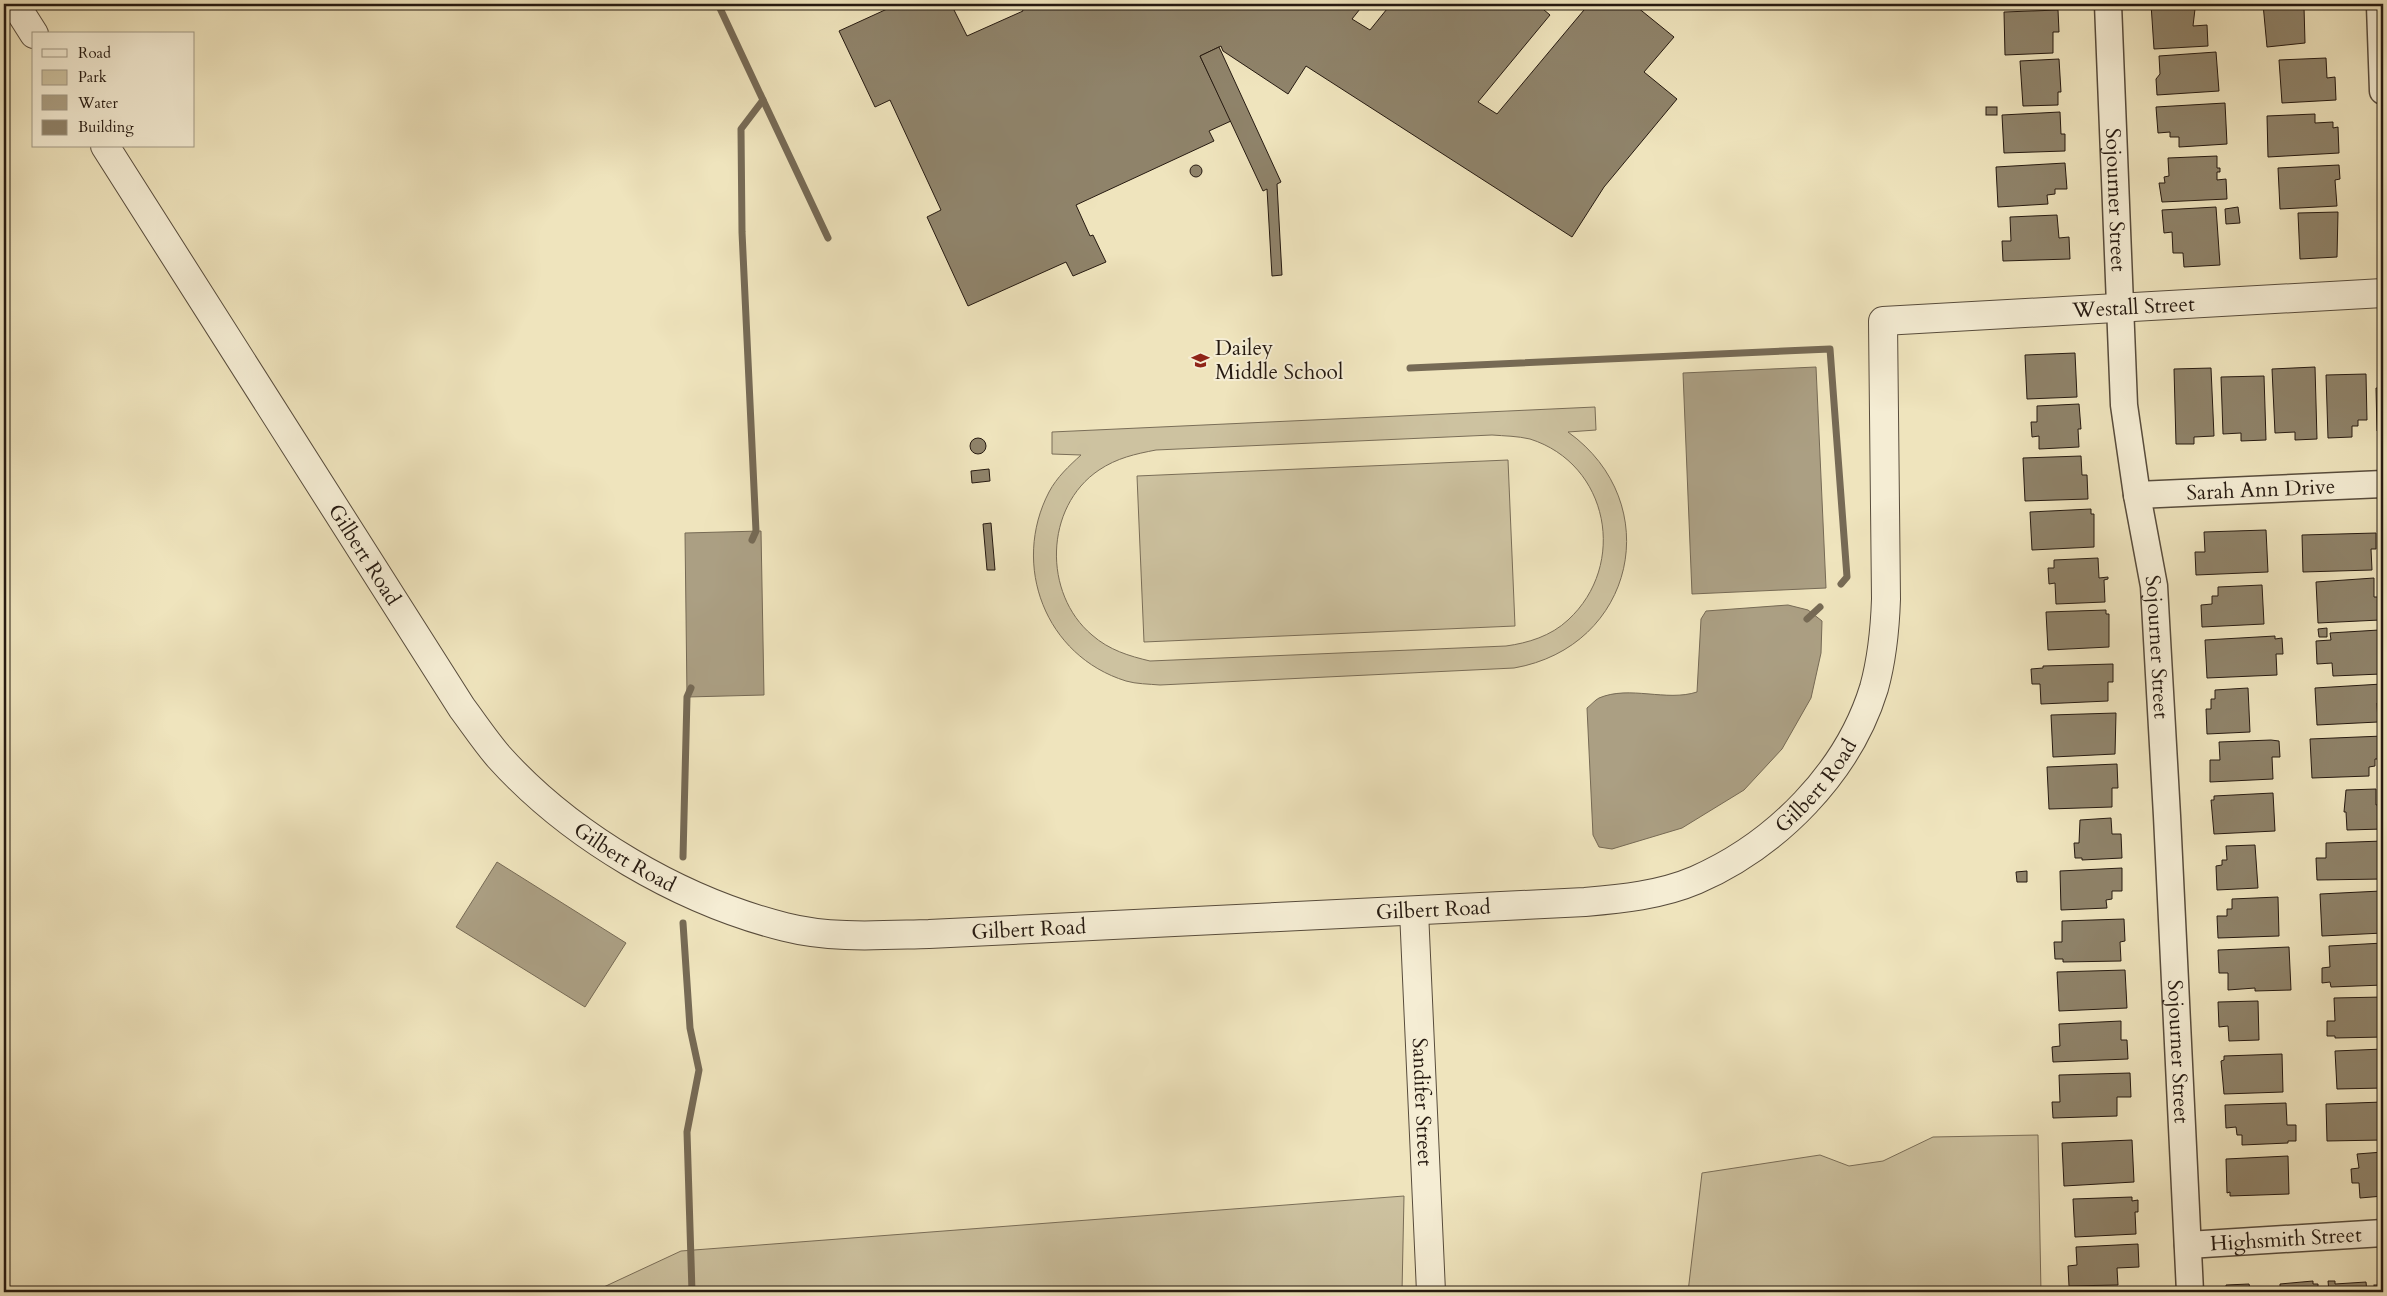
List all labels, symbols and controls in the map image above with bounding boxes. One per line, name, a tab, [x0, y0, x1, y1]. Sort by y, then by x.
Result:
legend	[32, 32, 195, 148]
text: Road	[78, 43, 111, 63]
text: Park	[78, 67, 107, 87]
text: Water	[77, 93, 119, 113]
text: Building	[78, 117, 134, 137]
street label: Sojourner Street	[2098, 127, 2133, 273]
street label: Westall Street	[2071, 290, 2196, 325]
place label: Dailey Middle School	[1215, 334, 1343, 387]
school or university icon: Dailey Middle School	[1191, 350, 1211, 370]
street label: Sarah Ann Drive	[2186, 472, 2336, 508]
street label: Gilbert Road	[321, 499, 407, 611]
street label: Sojourner Street	[2137, 573, 2176, 720]
street label: Gilbert Road	[1769, 734, 1864, 840]
street label: Gilbert Road	[568, 815, 681, 900]
street label: Gilbert Road	[1375, 893, 1491, 927]
street label: Gilbert Road	[971, 912, 1087, 947]
street label: Sojourner Street	[2160, 979, 2196, 1124]
street label: Sandifer Street	[1405, 1037, 1439, 1167]
street label: Highsmith Street	[2209, 1220, 2363, 1259]

